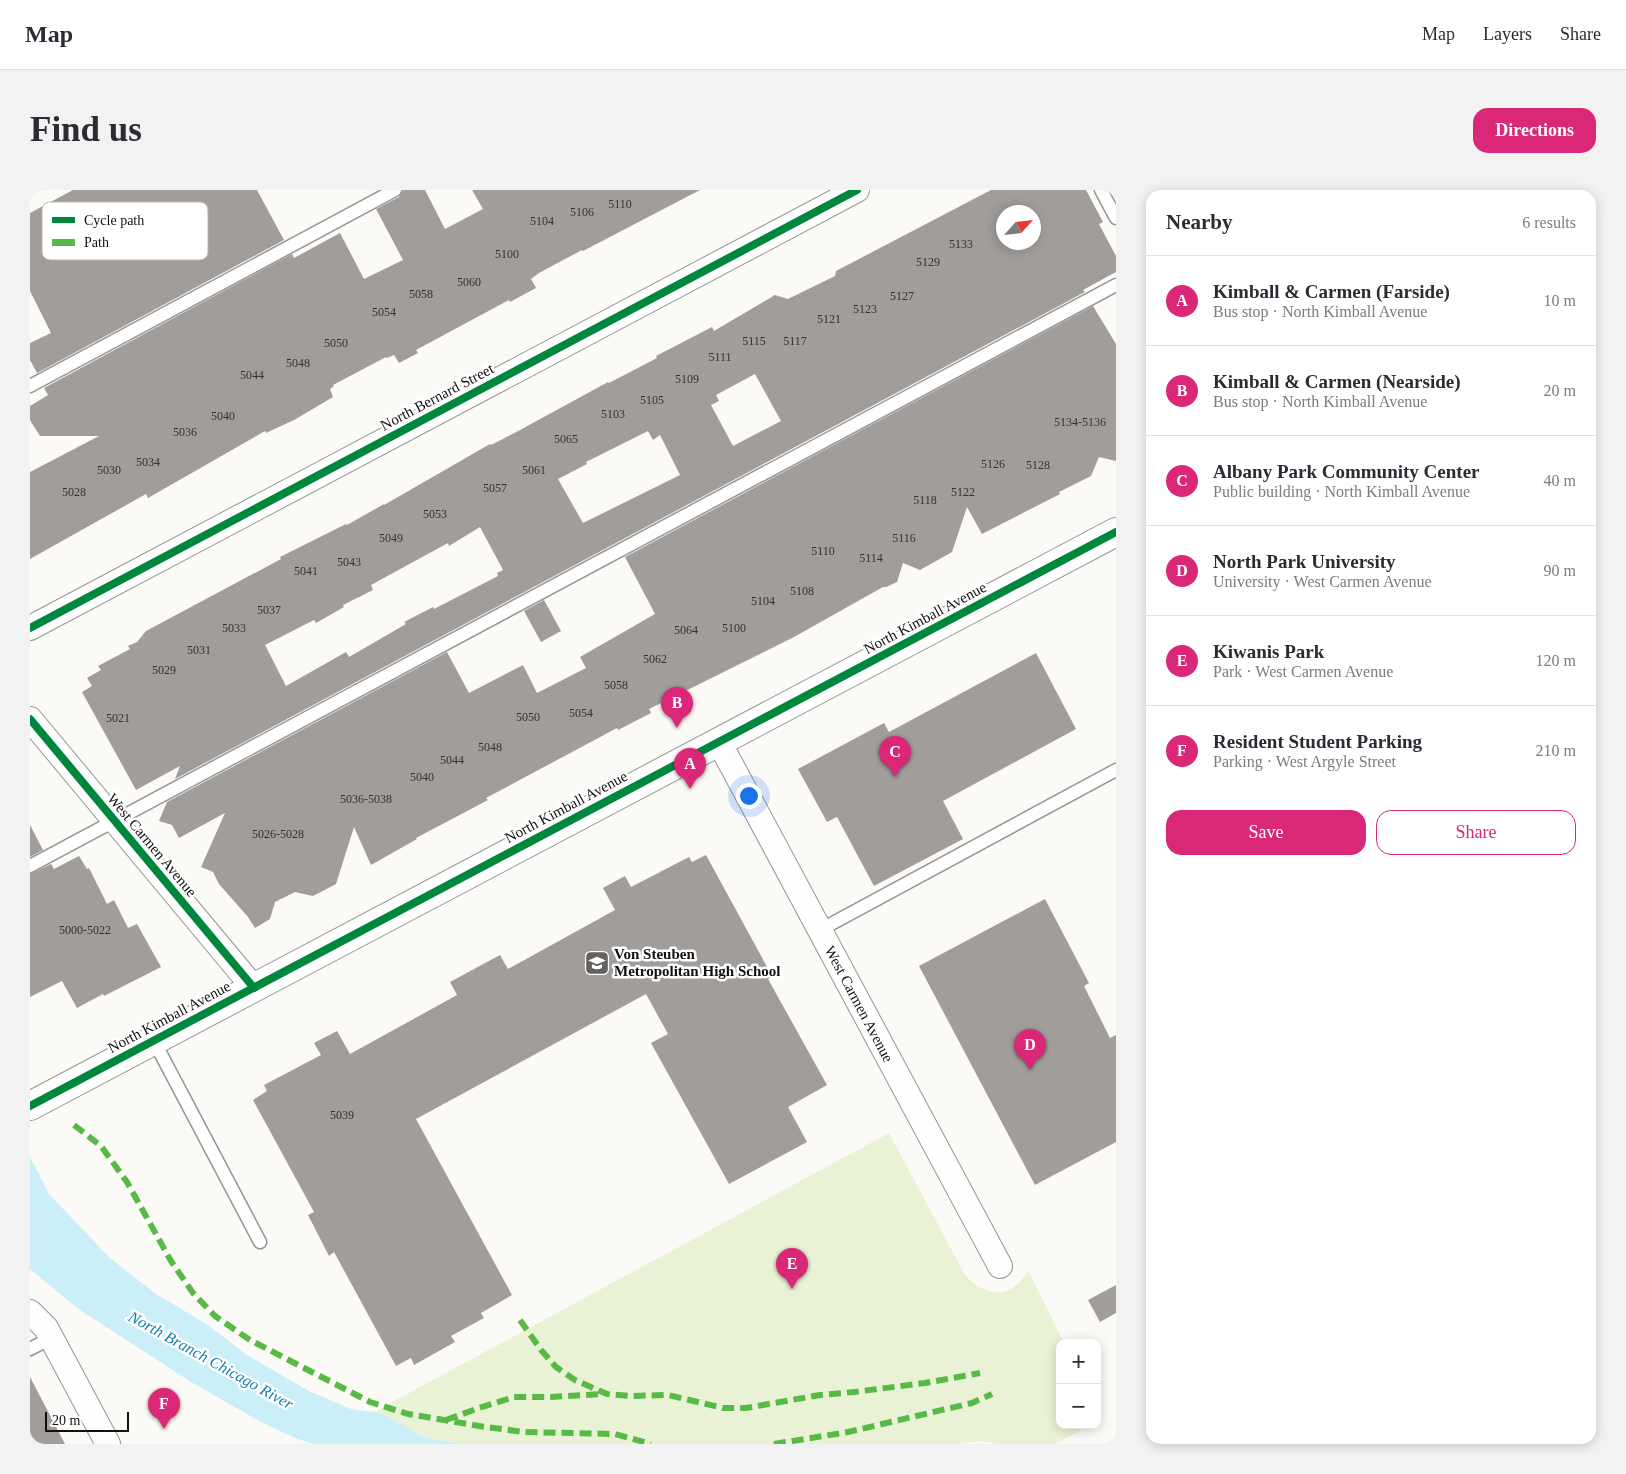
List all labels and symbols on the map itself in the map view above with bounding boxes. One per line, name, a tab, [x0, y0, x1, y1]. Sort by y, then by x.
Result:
house number: 5110	[608, 197, 632, 211]
legend	[42, 202, 208, 260]
house number: 5106	[570, 205, 594, 219]
north arrow	[996, 205, 1041, 250]
text: Cycle path	[84, 213, 144, 228]
house number: 5104	[530, 214, 554, 228]
text: Path	[84, 235, 109, 250]
house number: 5133	[949, 237, 973, 251]
house number: 5100	[495, 247, 519, 261]
house number: 5129	[916, 255, 940, 269]
house number: 5060	[457, 275, 481, 289]
house number: 5058	[409, 287, 433, 301]
house number: 5127	[890, 289, 914, 303]
house number: 5123	[853, 302, 877, 316]
house number: 5054	[372, 305, 396, 319]
house number: 5121	[817, 312, 841, 326]
house number: 5115	[742, 334, 766, 348]
house number: 5117	[783, 334, 807, 348]
house number: 5050	[324, 336, 348, 350]
house number: 5111	[708, 350, 732, 364]
house number: 5048	[286, 356, 310, 370]
street label: North Bernard Street	[378, 360, 497, 434]
house number: 5044	[240, 368, 264, 382]
house number: 5109	[675, 372, 699, 386]
house number: 5105	[640, 393, 664, 407]
house number: 5103	[601, 407, 625, 421]
house number: 5040	[211, 409, 235, 423]
house number: 5134-5136	[1054, 415, 1106, 429]
house number: 5036	[173, 425, 197, 439]
house number: 5065	[554, 432, 578, 446]
house number: 5034	[136, 455, 160, 469]
house number: 5126	[981, 457, 1005, 471]
house number: 5128	[1026, 458, 1050, 472]
house number: 5030	[97, 463, 121, 477]
house number: 5061	[522, 463, 546, 477]
house number: 5057	[483, 481, 507, 495]
house number: 5028	[62, 485, 86, 499]
house number: 5122	[951, 485, 975, 499]
house number: 5118	[913, 493, 937, 507]
house number: 5053	[423, 507, 447, 521]
house number: 5049	[379, 531, 403, 545]
house number: 5116	[892, 531, 916, 545]
house number: 5110	[811, 544, 835, 558]
house number: 5114	[859, 551, 883, 565]
house number: 5043	[337, 555, 361, 569]
house number: 5041	[294, 564, 318, 578]
street label: North Kimball Avenue	[861, 579, 989, 657]
house number: 5108	[790, 584, 814, 598]
house number: 5104	[751, 594, 775, 608]
house number: 5037	[257, 603, 281, 617]
house number: 5033	[222, 621, 246, 635]
house number: 5100	[722, 621, 746, 635]
house number: 5064	[674, 623, 698, 637]
house number: 5031	[187, 643, 211, 657]
house number: 5062	[643, 652, 667, 666]
house number: 5029	[152, 663, 176, 677]
house number: 5058	[604, 678, 628, 692]
pin: B	[661, 687, 693, 728]
house number: 5054	[569, 706, 593, 720]
house number: 5050	[516, 710, 540, 724]
house number: 5021	[106, 711, 130, 725]
pin: C	[879, 736, 911, 777]
house number: 5048	[478, 740, 502, 754]
pin: A	[674, 748, 706, 789]
house number: 5044	[440, 753, 464, 767]
street label: North Kimball Avenue	[502, 768, 630, 846]
house number: 5040	[410, 770, 434, 784]
your location	[736, 783, 762, 809]
street label: West Carmen Avenue	[104, 790, 200, 900]
house number: 5036-5038	[340, 792, 392, 806]
house number: 5026-5028	[252, 827, 304, 841]
house number: 5000-5022	[59, 923, 111, 937]
street label: West Carmen Avenue	[822, 943, 897, 1065]
place label: Von Steuben Metropolitan High School	[614, 946, 780, 979]
school or university icon: Von Steuben Metropolitan High School	[584, 950, 610, 976]
street label: North Kimball Avenue	[105, 978, 233, 1056]
pin: D	[1014, 1029, 1046, 1070]
house number: 5039	[330, 1108, 354, 1122]
pin: E	[776, 1248, 808, 1289]
water label: North Branch Chicago River	[124, 1307, 297, 1414]
pin: F	[148, 1388, 180, 1429]
scale bar	[45, 1409, 129, 1432]

